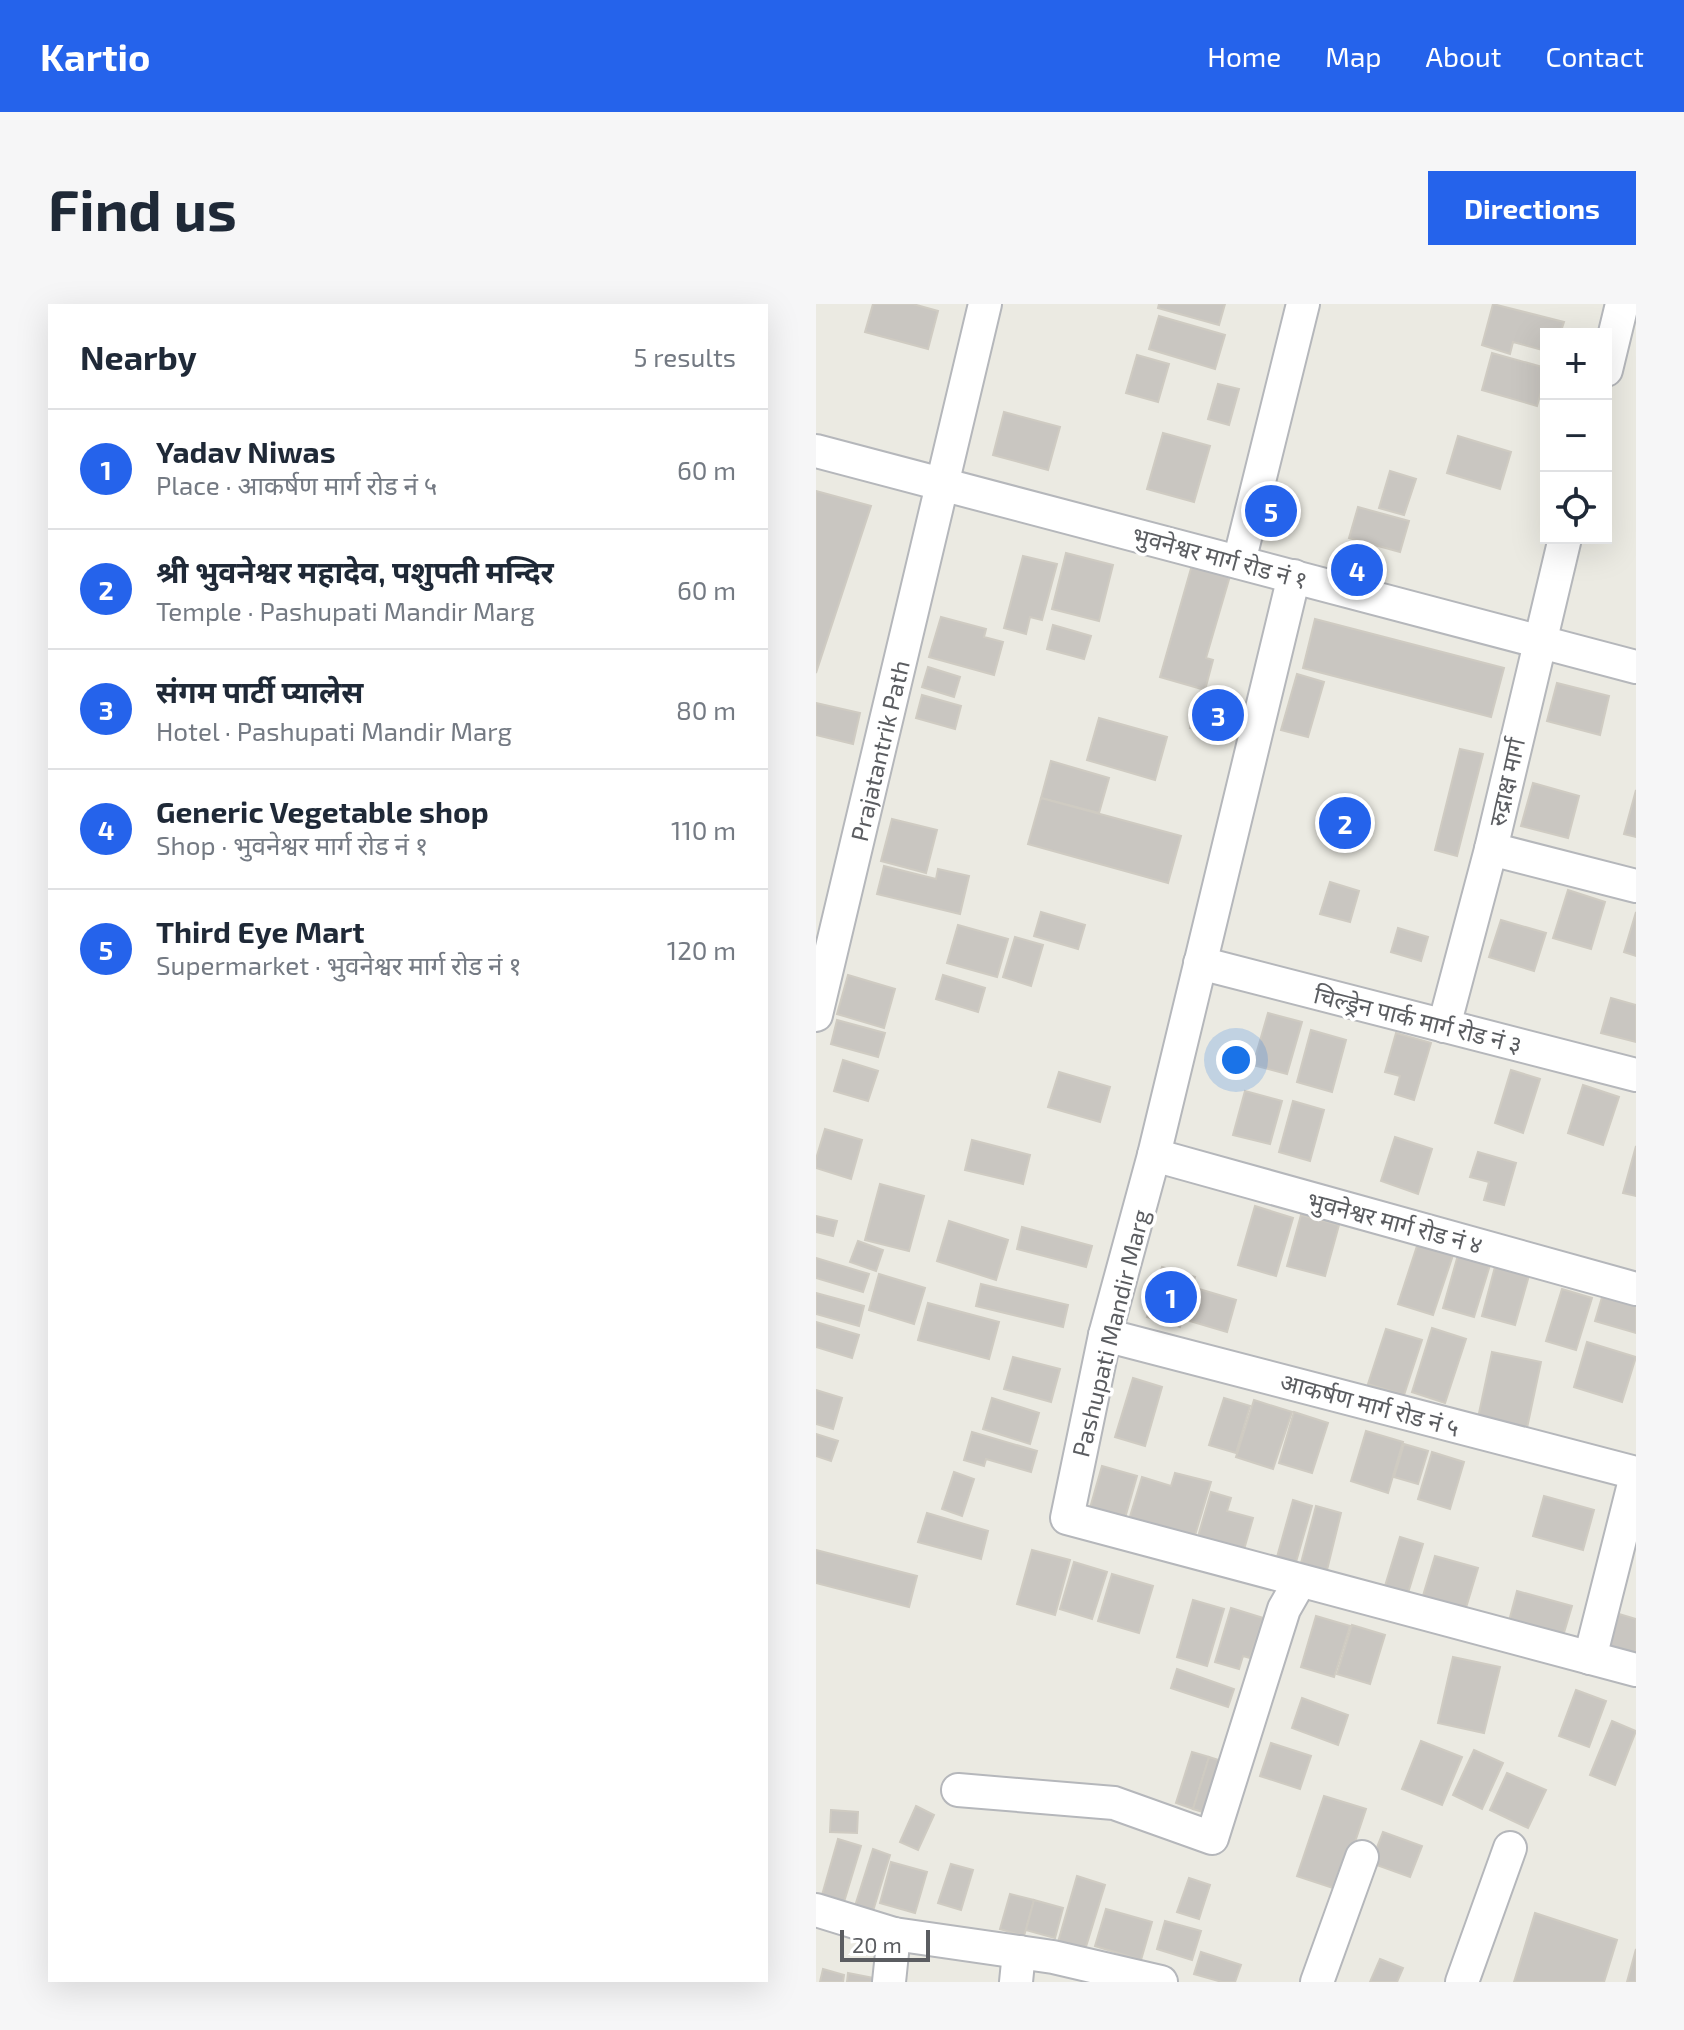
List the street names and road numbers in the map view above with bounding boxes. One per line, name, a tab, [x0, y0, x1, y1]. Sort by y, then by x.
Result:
street label: भुवनेश्वर मार्ग रोड नं १	[1129, 520, 1311, 596]
street label: Prajatantrik Path	[843, 657, 914, 844]
street label: रुद्राक्ष मार्ग	[1482, 734, 1530, 829]
street label: चिल्ड्रेन पार्क मार्ग रोड नं ३	[1311, 979, 1525, 1060]
street label: भुवनेश्वर मार्ग रोड नं ४	[1304, 1185, 1486, 1261]
street label: Pashupati Mandir Marg	[1065, 1206, 1155, 1460]
street label: आकर्षण मार्ग रोड नं ५	[1277, 1366, 1463, 1442]

